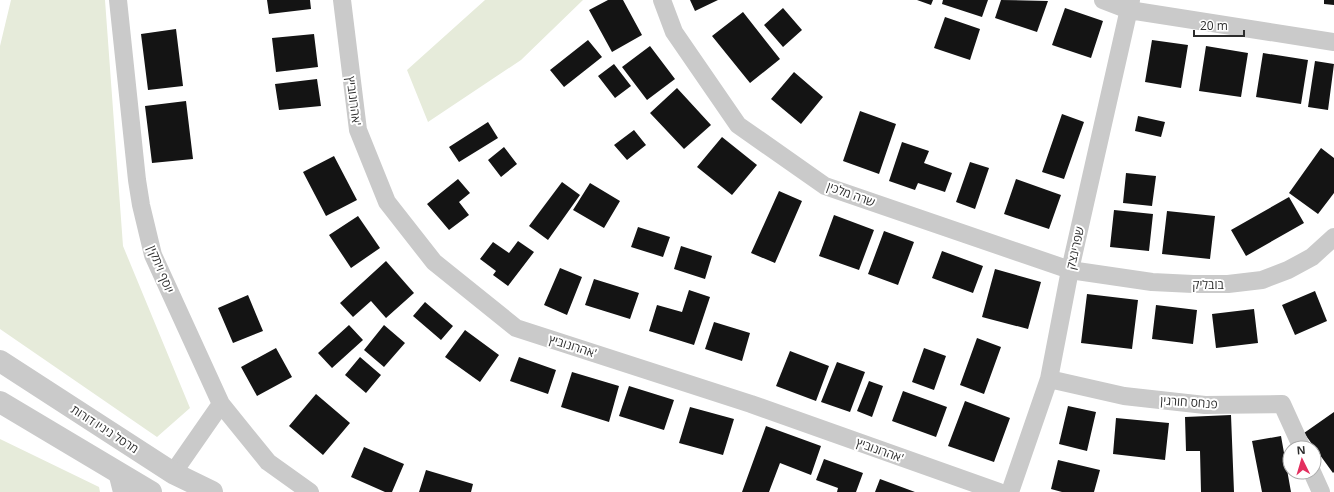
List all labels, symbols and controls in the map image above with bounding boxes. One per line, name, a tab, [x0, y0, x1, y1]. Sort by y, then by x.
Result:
scale bar	[1194, 12, 1244, 38]
text: 20 m	[1200, 17, 1228, 34]
street label: אהרונוביץ'	[343, 75, 365, 127]
street label: שרה מלכין	[825, 177, 878, 211]
street label: שפרינצק	[1062, 224, 1088, 271]
street label: יוסף ויתקין	[144, 243, 178, 295]
street label: בובליק	[1192, 276, 1224, 293]
street label: אהרונוביץ'	[547, 330, 599, 362]
street label: פנחס חורגין	[1160, 392, 1218, 412]
street label: מרסל ניניו דורות	[68, 401, 142, 457]
street label: אהרונוביץ'	[854, 434, 906, 466]
north arrow	[1282, 440, 1322, 480]
text: N	[1296, 442, 1306, 457]

